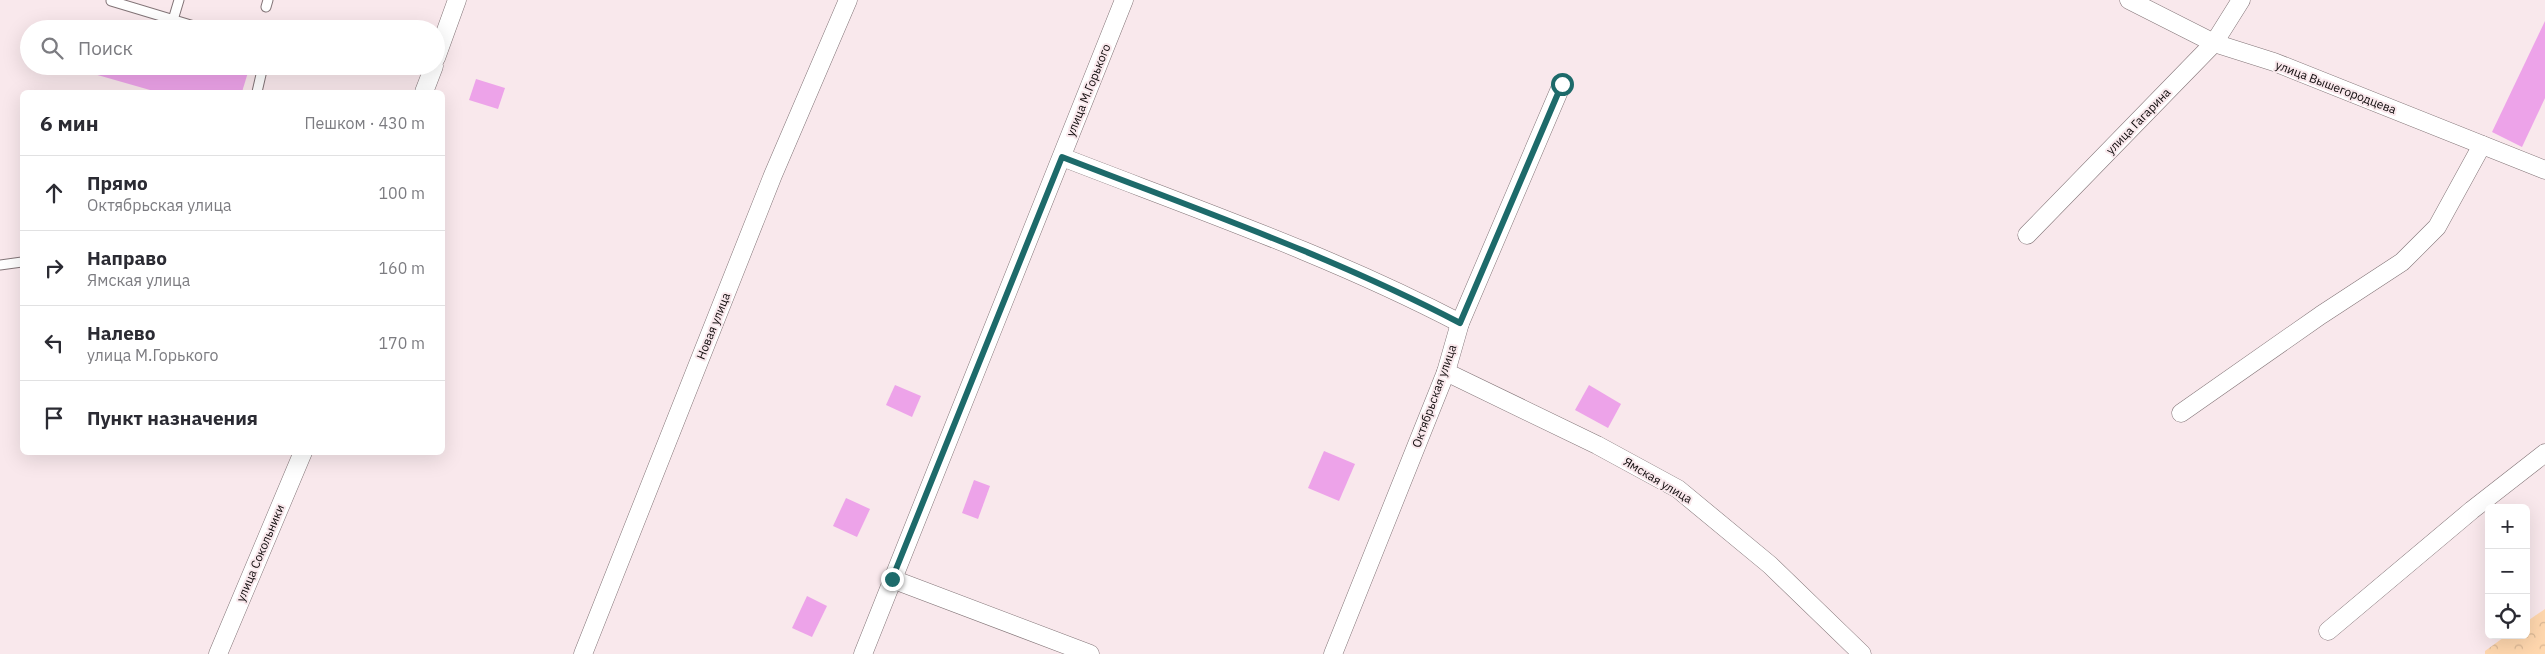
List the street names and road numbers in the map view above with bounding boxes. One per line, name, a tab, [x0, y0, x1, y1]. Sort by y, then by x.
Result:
street label: улица М.Горького	[1063, 41, 1114, 139]
street label: улица Вышегородцева	[2274, 57, 2399, 117]
street label: улица Гагарина	[2103, 84, 2174, 157]
street label: Новая улица	[693, 290, 733, 362]
street label: Октябрьская улица	[1408, 342, 1460, 450]
street label: Ямская улица	[1621, 454, 1696, 507]
street label: улица Сокольники	[233, 502, 287, 604]

